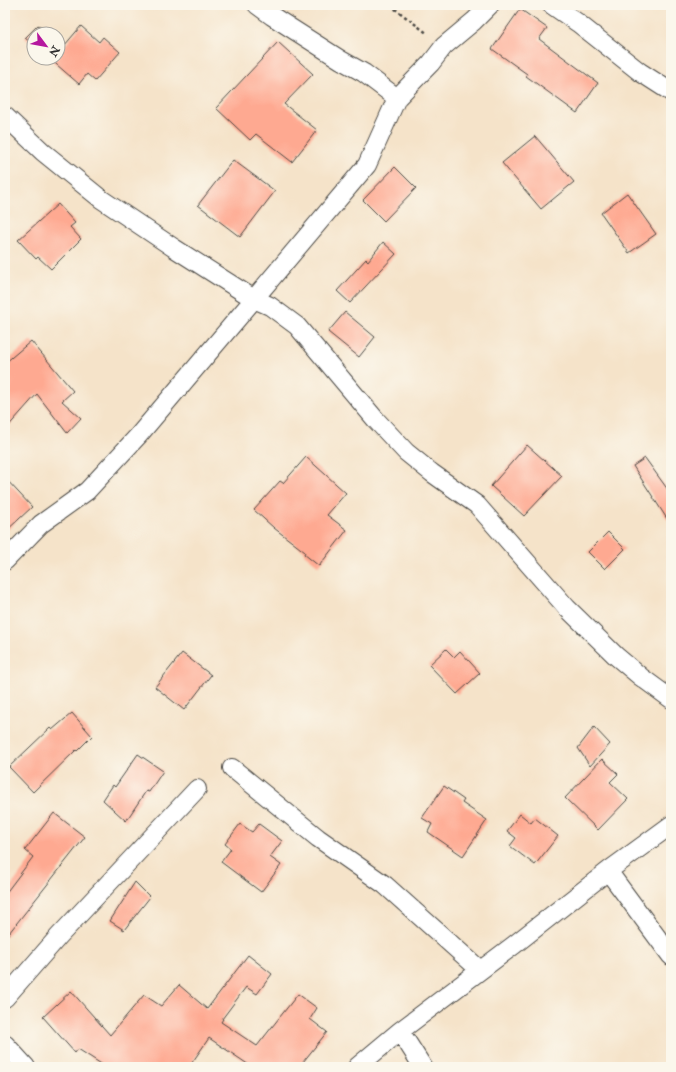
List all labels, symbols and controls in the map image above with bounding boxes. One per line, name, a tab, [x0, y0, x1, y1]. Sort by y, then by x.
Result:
north arrow	[26, 26, 66, 66]
text: N	[45, 43, 63, 60]

